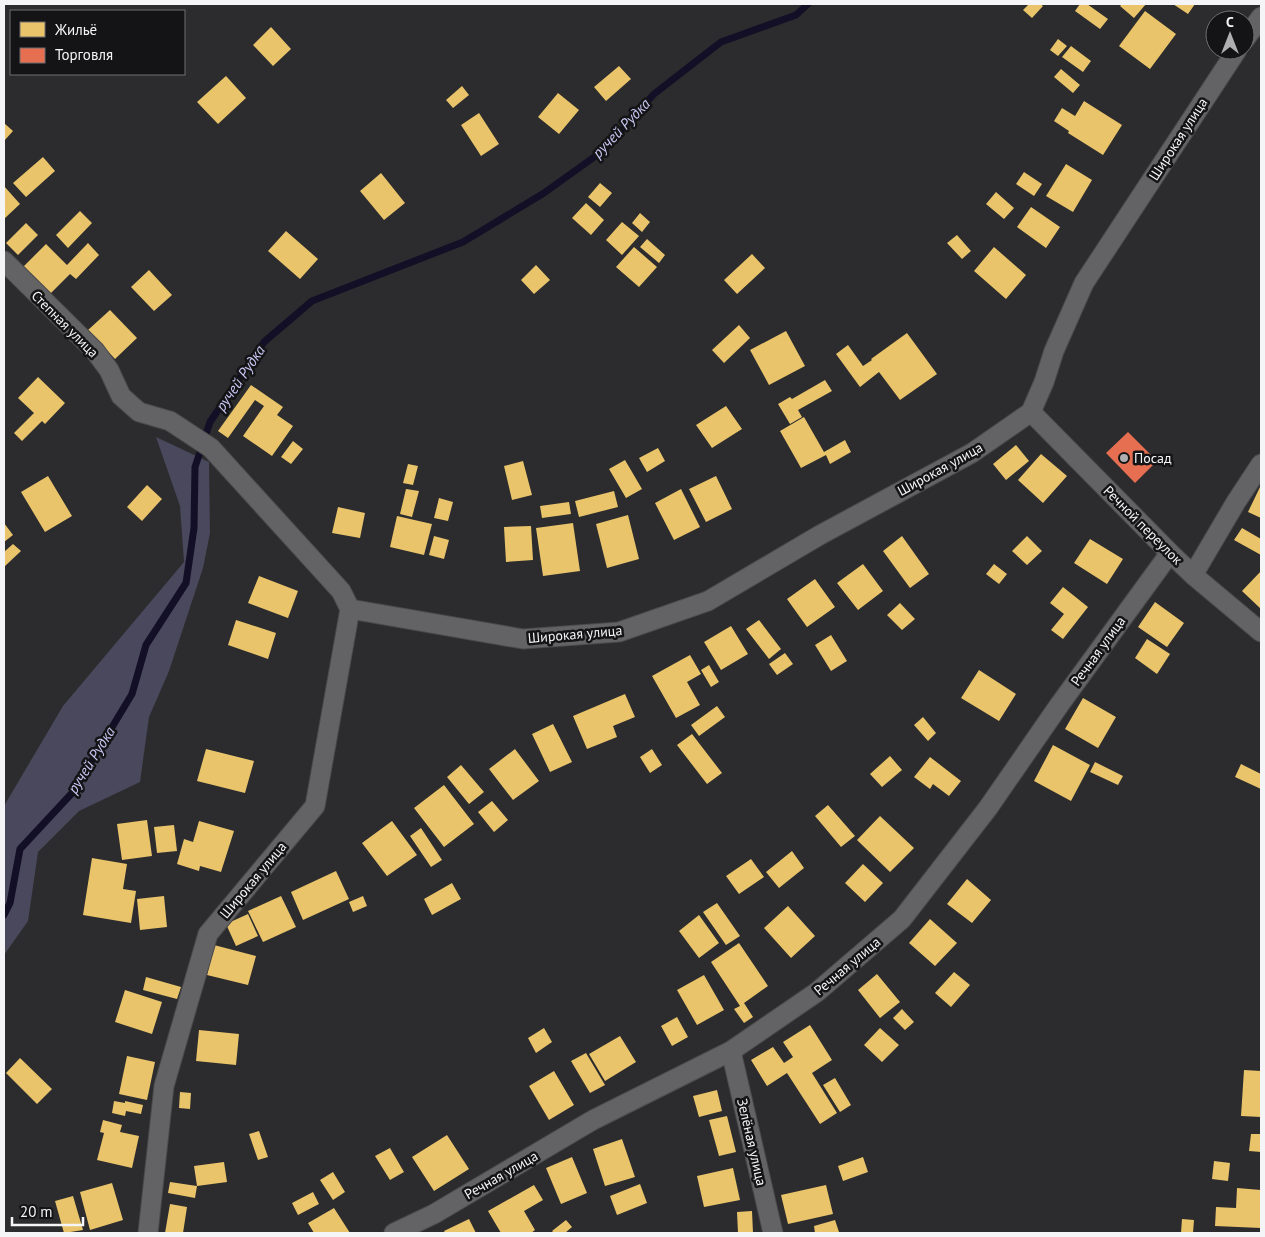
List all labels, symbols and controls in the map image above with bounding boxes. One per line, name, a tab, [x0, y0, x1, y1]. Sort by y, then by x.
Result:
legend	[10, 10, 185, 75]
north arrow	[1205, 10, 1255, 60]
text: С	[1226, 13, 1234, 31]
text: Жильё	[54, 20, 97, 39]
text: Торговля	[55, 45, 113, 64]
water label: ручей Рудка	[587, 94, 654, 162]
street label: Широкая улица	[1145, 94, 1211, 184]
street label: Степная улица	[28, 287, 102, 361]
water label: ручей Рудка	[211, 341, 269, 415]
street label: Широкая улица	[894, 438, 986, 500]
place label: Посад	[1134, 449, 1172, 467]
marker: Посад	[1118, 452, 1130, 464]
street label: Речной переулок	[1100, 482, 1186, 568]
street label: Речная улица	[1067, 613, 1129, 689]
street label: Широкая улица	[527, 621, 623, 647]
water label: ручей Рудка	[62, 722, 119, 798]
street label: Широкая улица	[216, 838, 290, 922]
street label: Речная улица	[810, 933, 884, 999]
street label: Зелёная улица	[733, 1097, 771, 1187]
street label: Речная улица	[461, 1147, 541, 1203]
scale bar	[12, 1194, 84, 1226]
text: 20 m	[20, 1202, 53, 1221]

